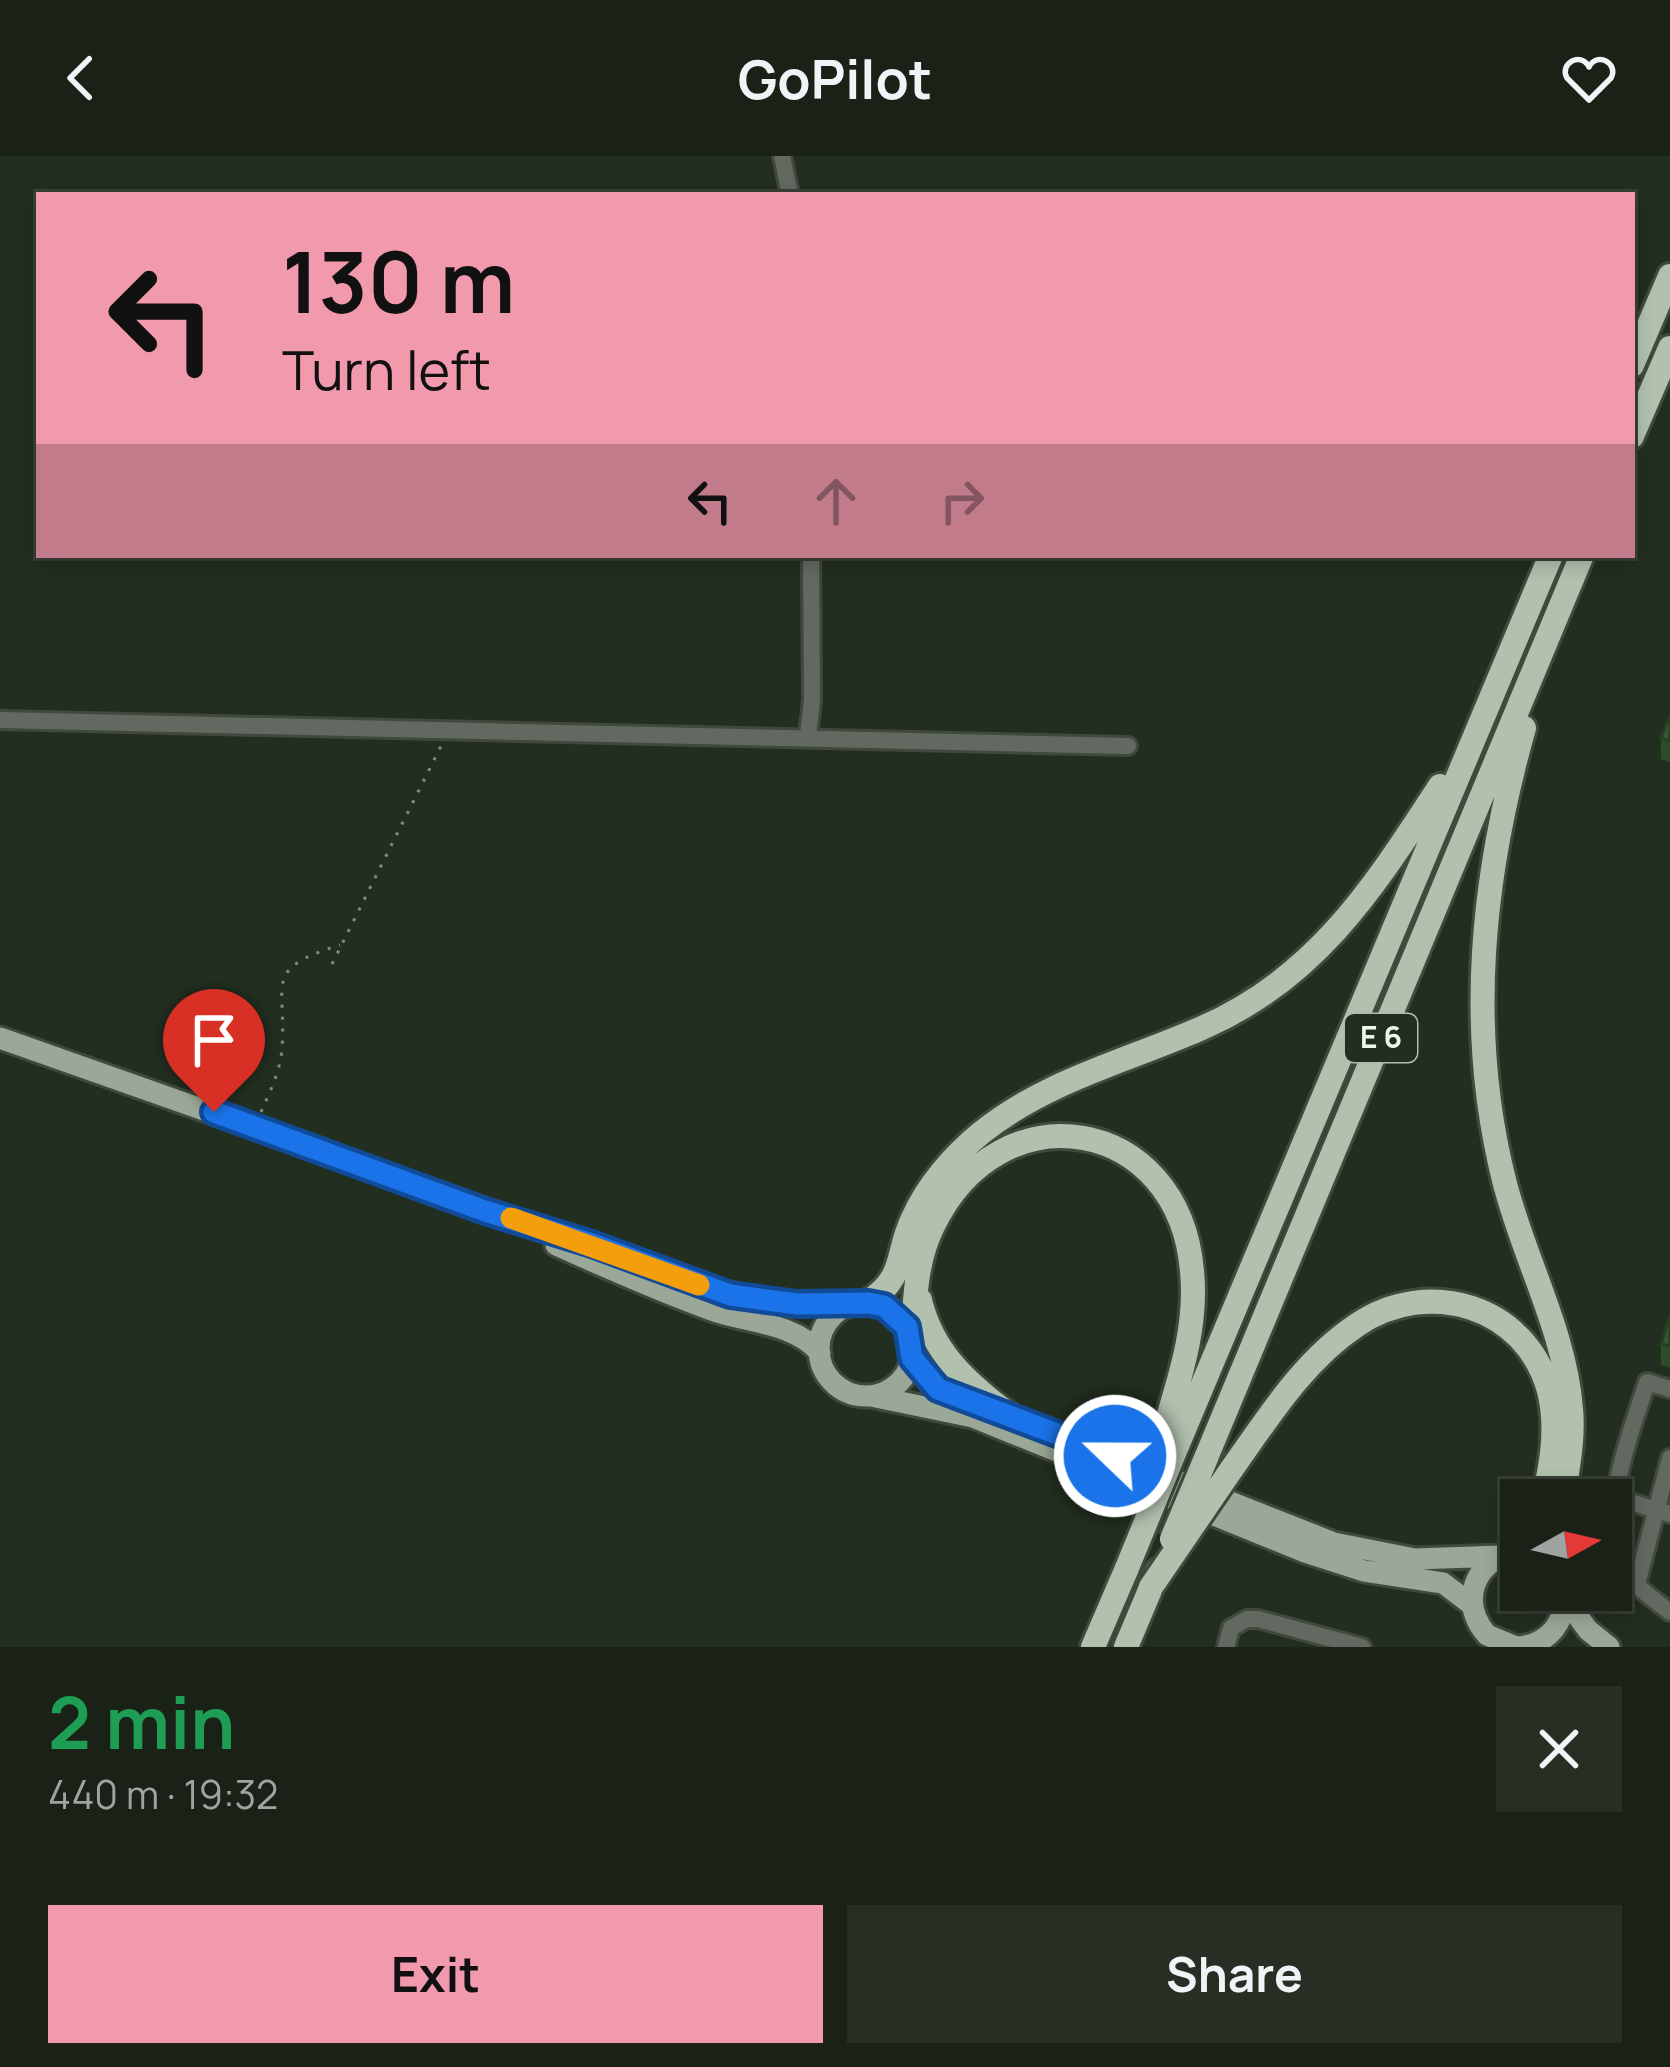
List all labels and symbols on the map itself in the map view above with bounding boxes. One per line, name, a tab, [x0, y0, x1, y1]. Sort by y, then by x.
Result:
pin	[163, 989, 265, 1112]
road number: E 6	[1345, 1014, 1417, 1062]
position arrow	[1052, 1393, 1178, 1519]
north arrow	[1500, 1479, 1632, 1611]

